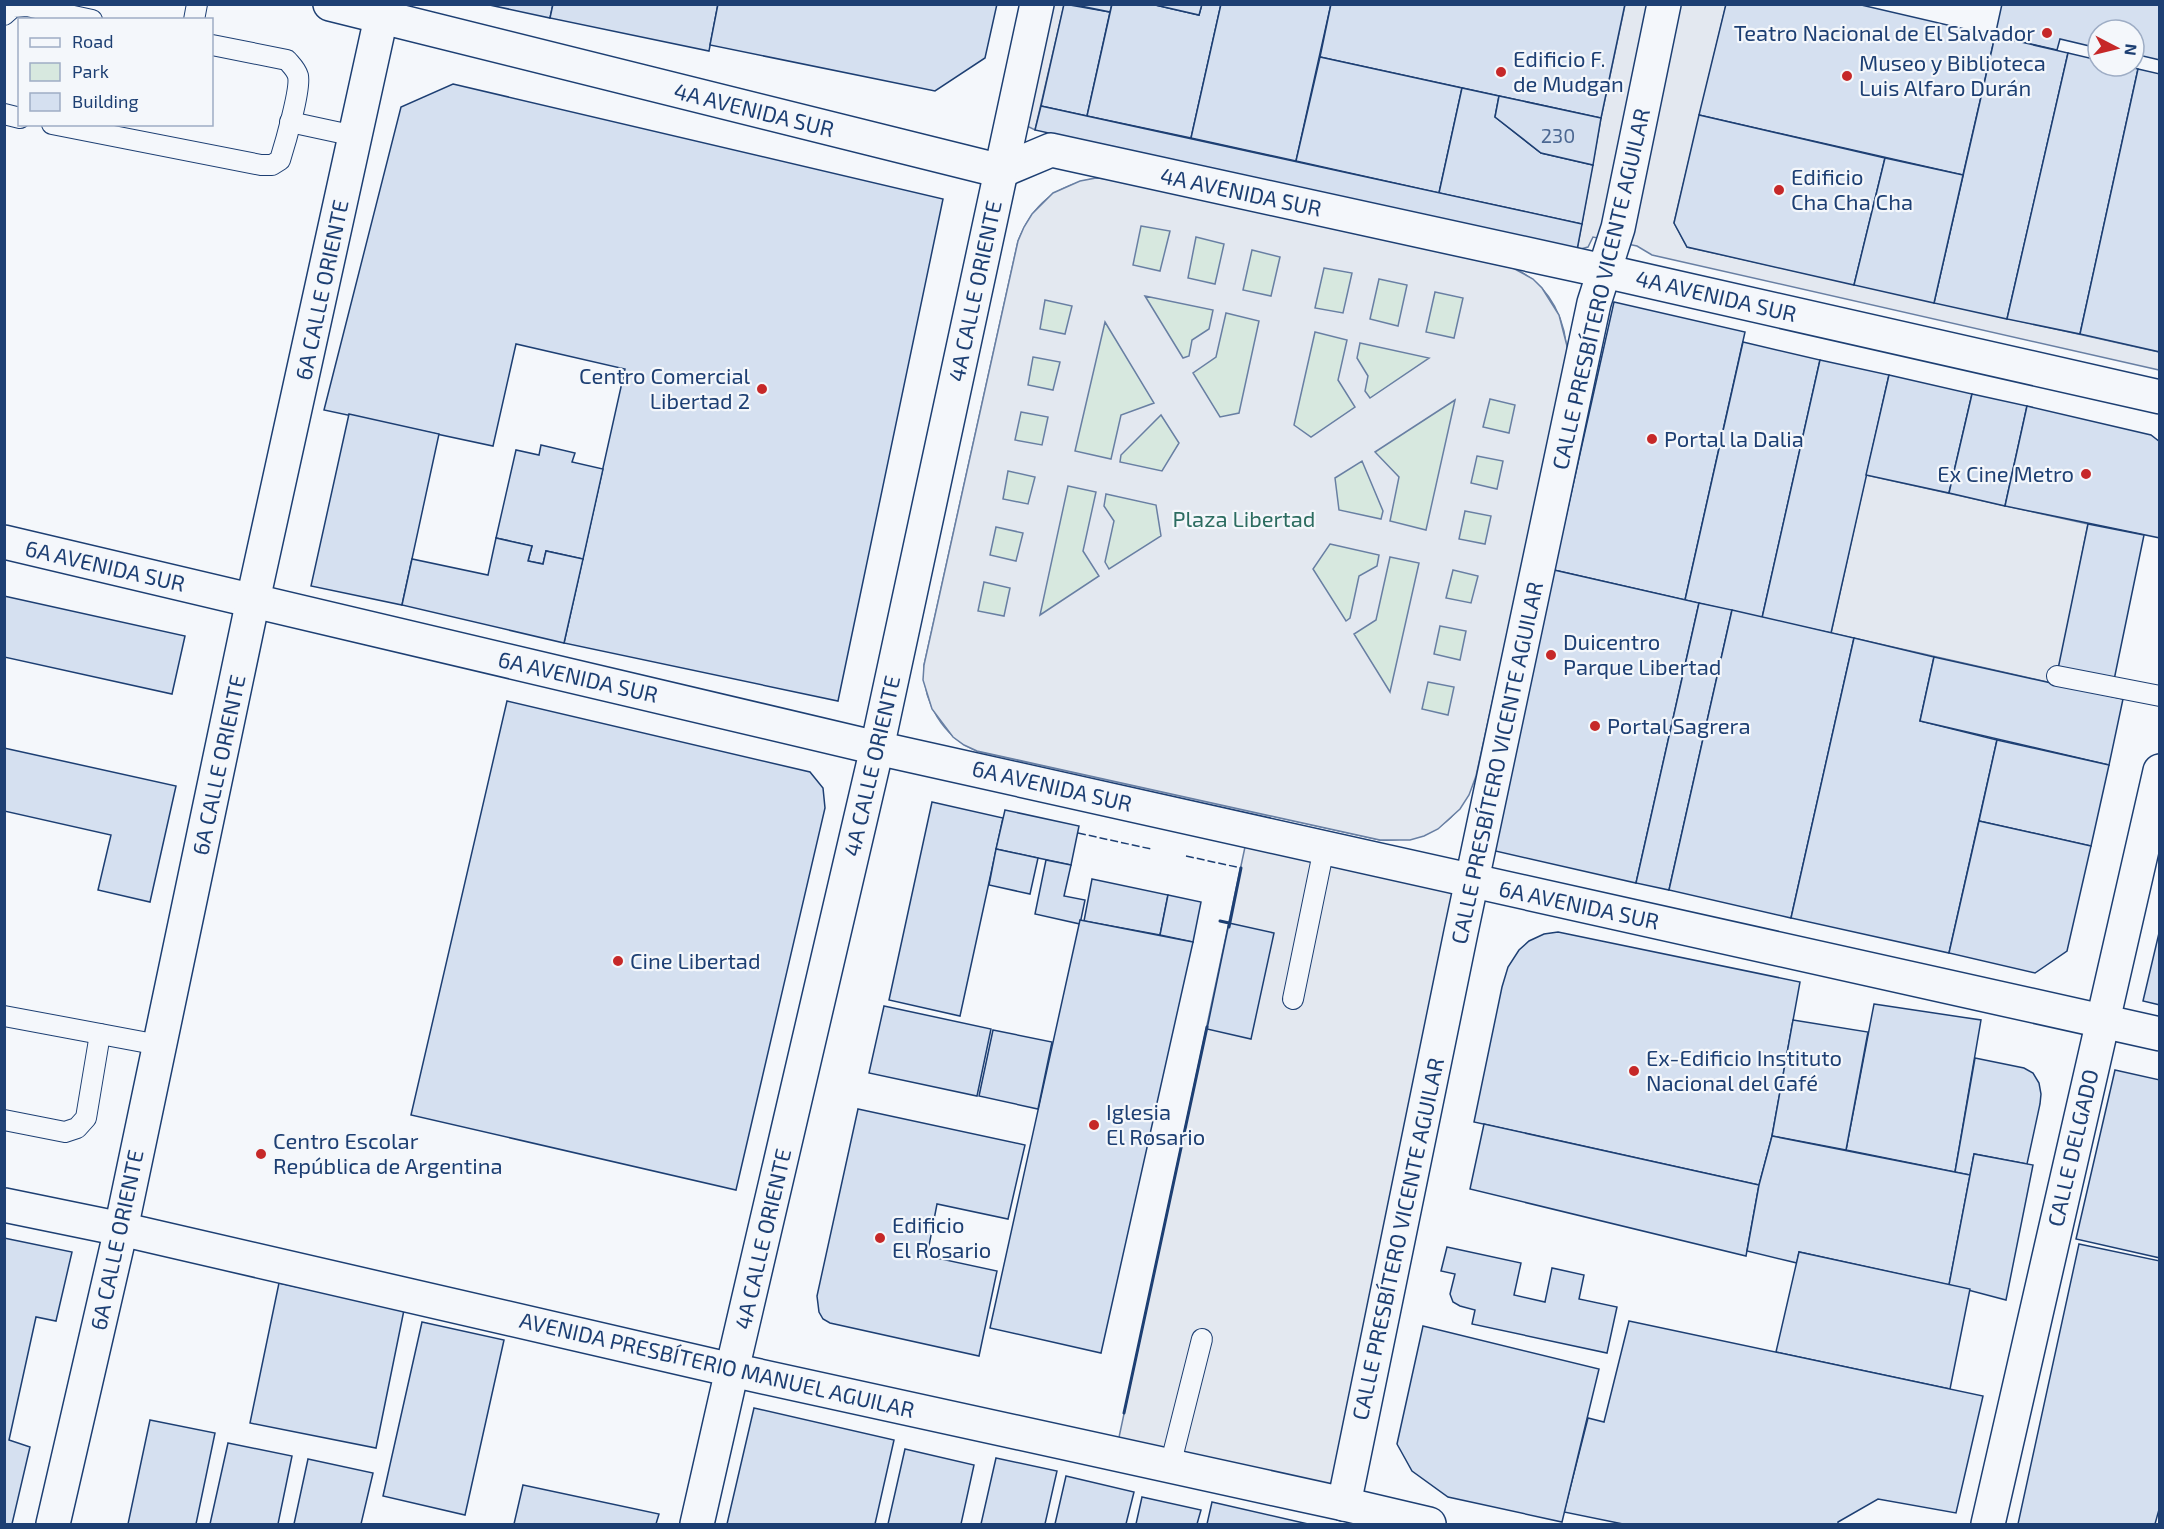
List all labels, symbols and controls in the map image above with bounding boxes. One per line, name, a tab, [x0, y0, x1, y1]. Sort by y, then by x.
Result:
legend	[18, 18, 213, 126]
north arrow	[2086, 18, 2146, 78]
place label: Teatro Nacional de El Salvador	[1734, 19, 2035, 45]
marker: Teatro Nacional de El Salvador	[2040, 26, 2054, 40]
text: Road	[72, 30, 113, 52]
text: N	[2121, 43, 2142, 57]
place label: Edificio F. de Mudgan	[1513, 45, 1624, 96]
place label: Museo y Biblioteca Luis Alfaro Durán	[1859, 49, 2046, 100]
text: Park	[72, 60, 109, 82]
marker: Edificio F. de Mudgan	[1494, 65, 1508, 79]
marker: Museo y Biblioteca Luis Alfaro Durán	[1840, 69, 1854, 83]
street label: 4A AVENIDA SUR	[671, 77, 837, 142]
text: Building	[72, 90, 139, 112]
street label: CALLE PRESBÍTERO VICENTE AGUILAR	[1546, 106, 1654, 472]
house number: 230	[1541, 123, 1575, 147]
street label: 4A AVENIDA SUR	[1158, 161, 1324, 221]
place label: Edificio Cha Cha Cha	[1791, 163, 1913, 214]
marker: Edificio Cha Cha Cha	[1772, 183, 1786, 197]
street label: 6A CALLE ORIENTE	[289, 197, 353, 382]
street label: 4A CALLE ORIENTE	[942, 198, 1006, 384]
street label: 4A AVENIDA SUR	[1633, 264, 1799, 326]
place label: Centro Comercial Libertad 2	[579, 362, 750, 413]
marker: Centro Comercial Libertad 2	[755, 382, 769, 396]
place label: Portal la Dalia	[1664, 425, 1804, 451]
marker: Portal la Dalia	[1645, 432, 1659, 446]
place label: Ex Cine Metro	[1937, 460, 2074, 486]
marker: Ex Cine Metro	[2079, 467, 2093, 481]
park label: Plaza Libertad	[1173, 505, 1315, 531]
street label: 6A AVENIDA SUR	[23, 534, 188, 596]
street label: CALLE PRESBÍTERO VICENTE AGUILAR	[1445, 579, 1547, 946]
place label: Duicentro Parque Libertad	[1563, 628, 1721, 679]
street label: 6A AVENIDA SUR	[496, 645, 661, 707]
marker: Duicentro Parque Libertad	[1544, 648, 1558, 662]
street label: 6A CALLE ORIENTE	[186, 672, 250, 857]
street label: 4A CALLE ORIENTE	[838, 673, 904, 859]
place label: Portal Sagrera	[1607, 712, 1750, 738]
marker: Portal Sagrera	[1588, 719, 1602, 733]
street label: 6A AVENIDA SUR	[970, 754, 1135, 816]
street label: 6A AVENIDA SUR	[1497, 874, 1662, 934]
place label: Cine Libertad	[630, 947, 761, 973]
marker: Cine Libertad	[611, 954, 625, 968]
place label: Ex-Edificio Instituto Nacional del Café	[1646, 1044, 1842, 1095]
street label: CALLE PRESBÍTERO VICENTE AGUILAR	[1346, 1055, 1448, 1422]
marker: Ex-Edificio Instituto Nacional del Café	[1627, 1064, 1641, 1078]
street label: CALLE DELGADO	[2041, 1067, 2103, 1229]
place label: Iglesia El Rosario	[1106, 1098, 1205, 1149]
marker: Iglesia El Rosario	[1087, 1118, 1101, 1132]
place label: Centro Escolar República de Argentina	[273, 1127, 503, 1178]
street label: 4A CALLE ORIENTE	[729, 1146, 795, 1332]
street label: 6A CALLE ORIENTE	[84, 1147, 148, 1332]
marker: Centro Escolar República de Argentina	[254, 1147, 268, 1161]
place label: Edificio El Rosario	[892, 1211, 991, 1262]
marker: Edificio El Rosario	[873, 1231, 887, 1245]
street label: AVENIDA PRESBÍTERIO MANUEL AGUILAR	[517, 1306, 917, 1422]

